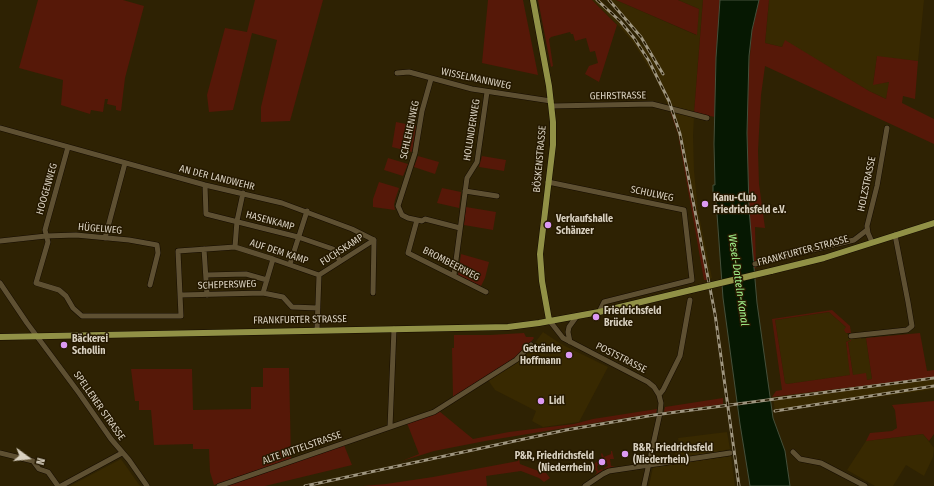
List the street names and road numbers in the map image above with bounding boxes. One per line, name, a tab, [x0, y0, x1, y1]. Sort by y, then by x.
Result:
street label: WISSELMANNWEG	[440, 66, 512, 92]
street label: GEHRSTRASSE	[590, 90, 646, 102]
street label: HOLUNDERWEG	[461, 98, 483, 162]
street label: SCHLEHENWEG	[398, 99, 422, 161]
street label: BÖSKENSTRASSE	[531, 125, 549, 193]
street label: HOLZSTRASSE	[855, 155, 879, 213]
street label: HOOGENWEG	[34, 162, 60, 216]
street label: AN DER LANDWEHR	[178, 163, 256, 193]
street label: SCHULWEG	[629, 184, 675, 204]
street label: HASENKAMP	[244, 209, 296, 233]
street label: HÜGELWEG	[77, 221, 123, 237]
street label: FUCHSKAMP	[318, 232, 366, 268]
street label: FRANKFURTER STRASSE	[756, 233, 850, 269]
street label: AUF DEM KAMP	[248, 237, 310, 267]
street label: BROMBEERWEG	[421, 245, 481, 283]
street label: SCHEPERSWEG	[197, 278, 257, 292]
street label: FRANKFURTER STRASSE	[253, 313, 347, 327]
street label: POSTSTRASSE	[594, 340, 648, 376]
street label: SPELLENER STRASSE	[71, 369, 127, 443]
street label: ALTE MITTELSTRASSE	[261, 429, 343, 467]

